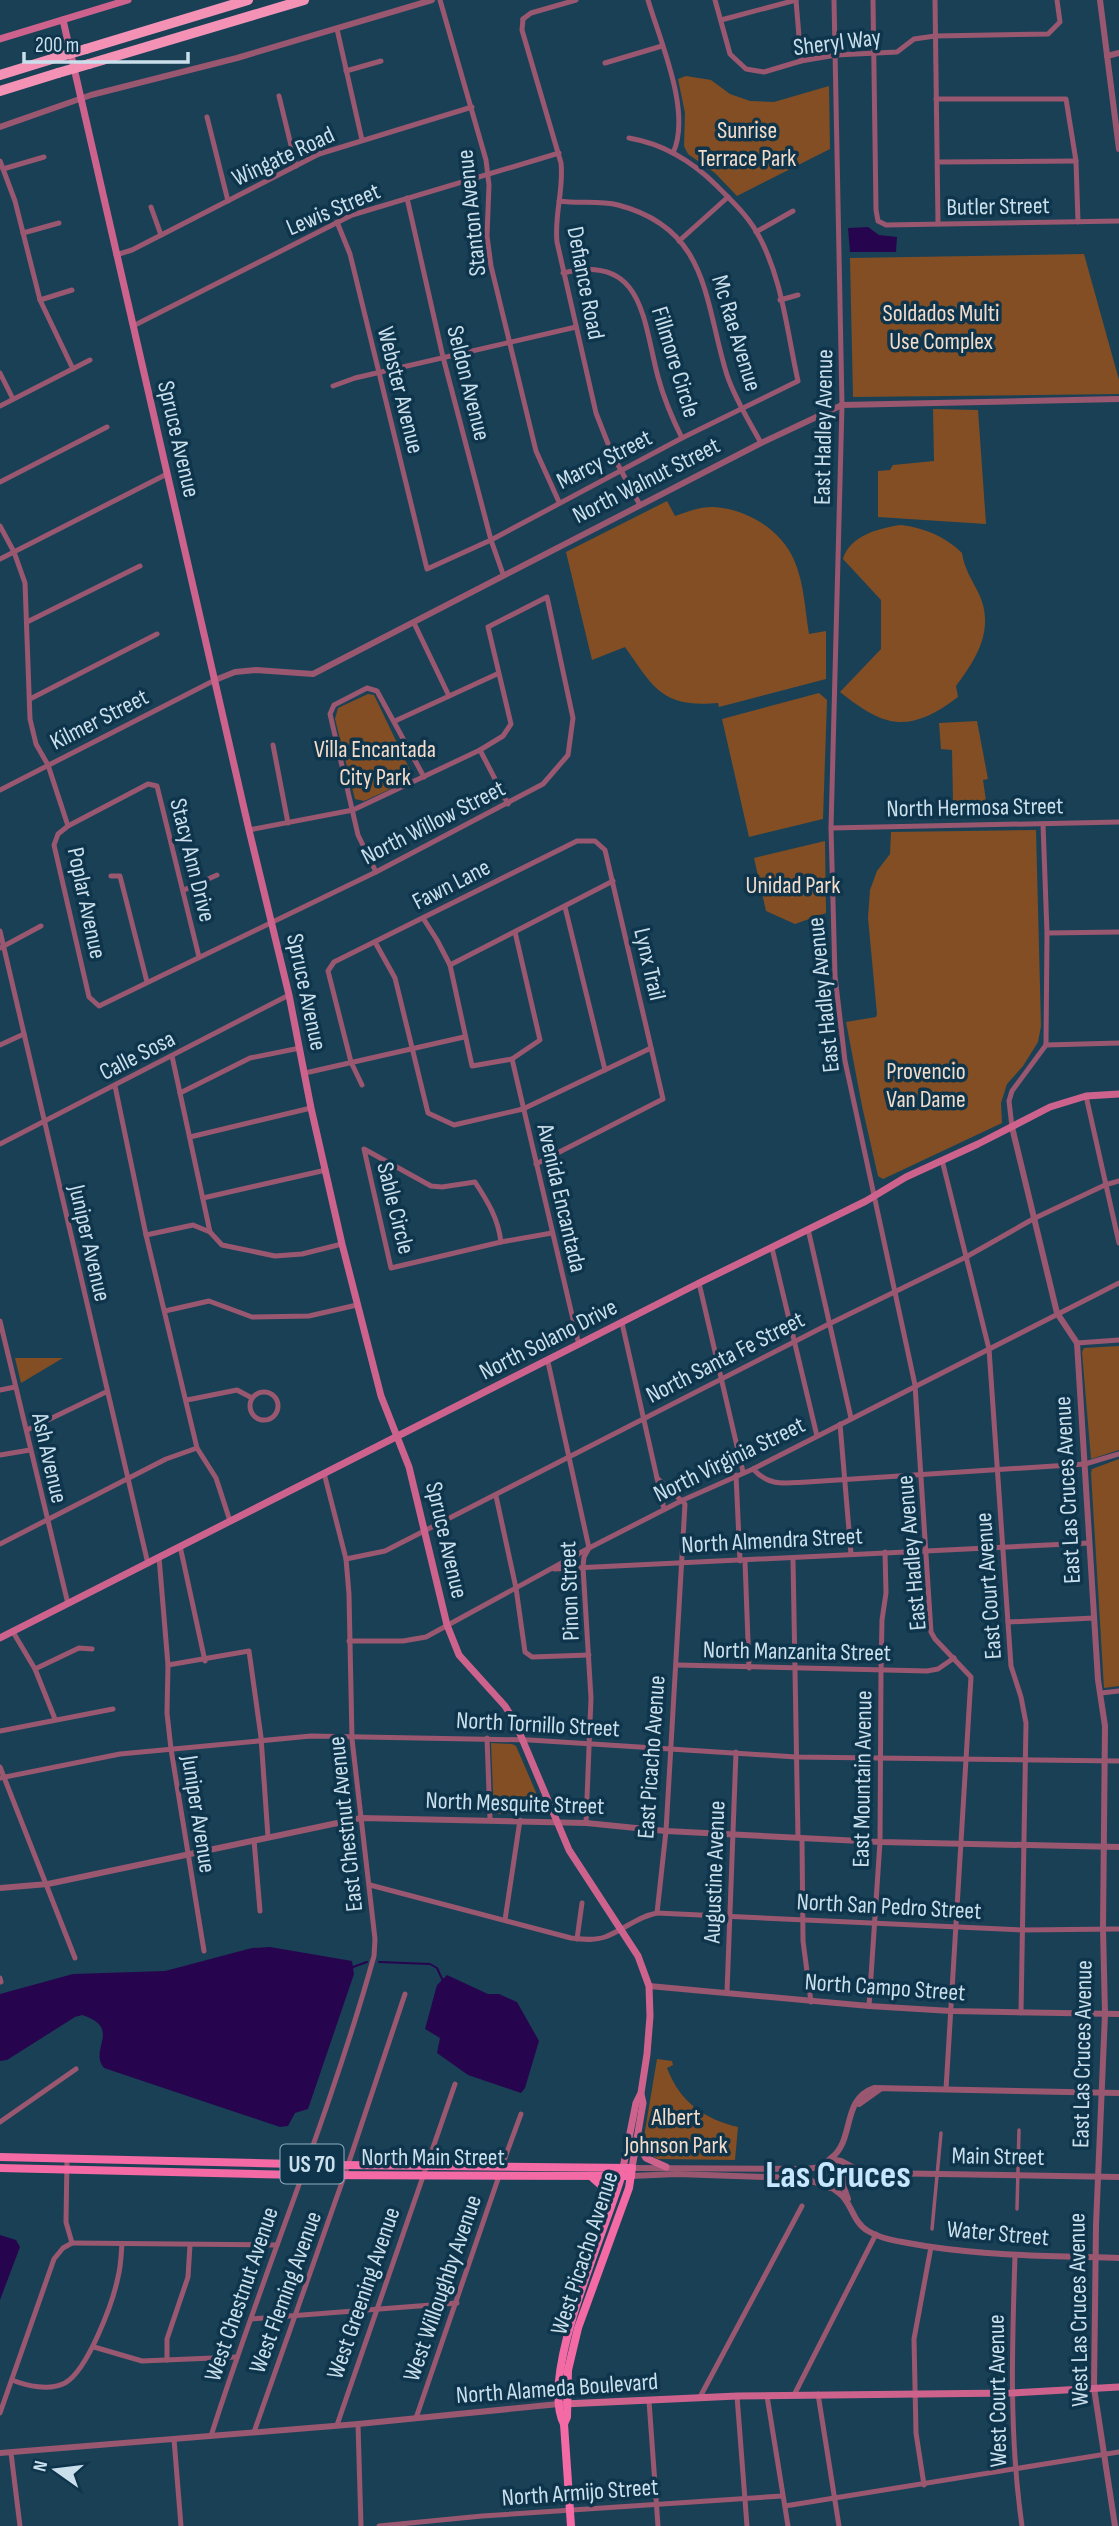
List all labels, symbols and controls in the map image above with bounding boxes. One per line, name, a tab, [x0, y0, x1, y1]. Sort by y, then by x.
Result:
scale bar	[24, 21, 189, 65]
street label: Sheryl Way	[792, 23, 883, 62]
text: 200 m	[35, 33, 79, 58]
park label: Sunrise Terrace Park	[698, 116, 796, 173]
street label: Wingate Road	[227, 120, 339, 193]
street label: Stanton Avenue	[450, 148, 493, 278]
street label: Lewis Street	[282, 177, 385, 242]
street label: Butler Street	[946, 191, 1050, 222]
street label: Defiance Road	[560, 224, 611, 342]
street label: Mc Rae Avenue	[705, 272, 768, 395]
park label: Soldados Multi Use Complex	[883, 299, 999, 356]
street label: Fillmore Circle	[645, 303, 706, 421]
street label: Seldon Avenue	[440, 323, 497, 443]
street label: Webster Avenue	[371, 324, 430, 457]
street label: East Hadley Avenue	[808, 349, 839, 505]
street label: Spruce Avenue	[151, 378, 206, 500]
street label: Marcy Street	[552, 423, 657, 496]
street label: North Walnut Street	[568, 431, 725, 530]
street label: Kilmer Street	[45, 682, 153, 756]
park label: Villa Encantada City Park	[314, 735, 436, 792]
street label: North Willow Street	[356, 774, 510, 871]
street label: North Hermosa Street	[886, 791, 1064, 824]
street label: Stacy Ann Drive	[163, 795, 222, 925]
street label: Poplar Avenue	[61, 845, 112, 961]
street label: Fawn Lane	[407, 853, 495, 916]
park label: Unidad Park	[746, 871, 840, 900]
street label: East Hadley Avenue	[801, 916, 846, 1074]
street label: Lynx Trail	[627, 925, 672, 1003]
street label: Spruce Avenue	[280, 931, 333, 1053]
street label: Calle Sosa	[95, 1024, 180, 1087]
park label: Provencio Van Dame	[886, 1057, 966, 1114]
street label: Avenida Encantada	[530, 1120, 593, 1275]
street label: Sable Circle	[370, 1159, 421, 1257]
street label: Juniper Avenue	[62, 1181, 117, 1304]
street label: North Solano Drive	[475, 1292, 622, 1387]
street label: North Santa Fe Street	[641, 1305, 809, 1410]
street label: East Las Cruces Avenue	[1048, 1395, 1087, 1585]
street label: Ash Avenue	[25, 1409, 74, 1506]
street label: North Virginia Street	[649, 1410, 810, 1509]
street label: East Hadley Avenue	[890, 1474, 933, 1632]
street label: Spruce Avenue	[419, 1479, 474, 1601]
street label: East Court Avenue	[969, 1512, 1008, 1660]
street label: North Almendra Street	[681, 1521, 863, 1560]
street label: Pinon Street	[553, 1541, 586, 1641]
street label: North Manzanita Street	[703, 1635, 891, 1668]
street label: East Picacho Avenue	[631, 1674, 672, 1840]
street label: East Mountain Avenue	[846, 1690, 879, 1868]
street label: North Tornillo Street	[455, 1706, 621, 1743]
street label: East Chestnut Avenue	[322, 1735, 369, 1913]
street label: Juniper Avenue	[175, 1752, 222, 1875]
street label: North Mesquite Street	[425, 1786, 605, 1821]
street label: Augustine Avenue	[697, 1800, 731, 1945]
street label: North San Pedro Street	[796, 1887, 982, 1926]
street label: East Las Cruces Avenue	[1066, 1960, 1099, 2148]
street label: North Campo Street	[804, 1967, 966, 2008]
park label: Albert Johnson Park	[623, 2103, 728, 2160]
street label: Main Street	[951, 2141, 1045, 2172]
street label: North Main Street	[361, 2143, 505, 2172]
road number: US 70	[280, 2144, 344, 2184]
district label: Las Cruces	[765, 2153, 911, 2198]
street label: West Picacho Avenue	[544, 2168, 625, 2339]
street label: West Willoughby Avenue	[397, 2191, 488, 2385]
street label: West Chestnut Avenue	[198, 2203, 285, 2385]
street label: West Greening Avenue	[321, 2204, 406, 2383]
street label: West Fleming Avenue	[243, 2207, 328, 2377]
street label: West Las Cruces Avenue	[1062, 2213, 1095, 2407]
street label: Water Street	[946, 2215, 1050, 2252]
street label: West Court Avenue	[982, 2314, 1013, 2468]
street label: North Alameda Boulevard	[455, 2367, 659, 2410]
north arrow	[21, 2435, 91, 2505]
text: N	[29, 2459, 53, 2474]
street label: North Armijo Street	[501, 2473, 659, 2512]

